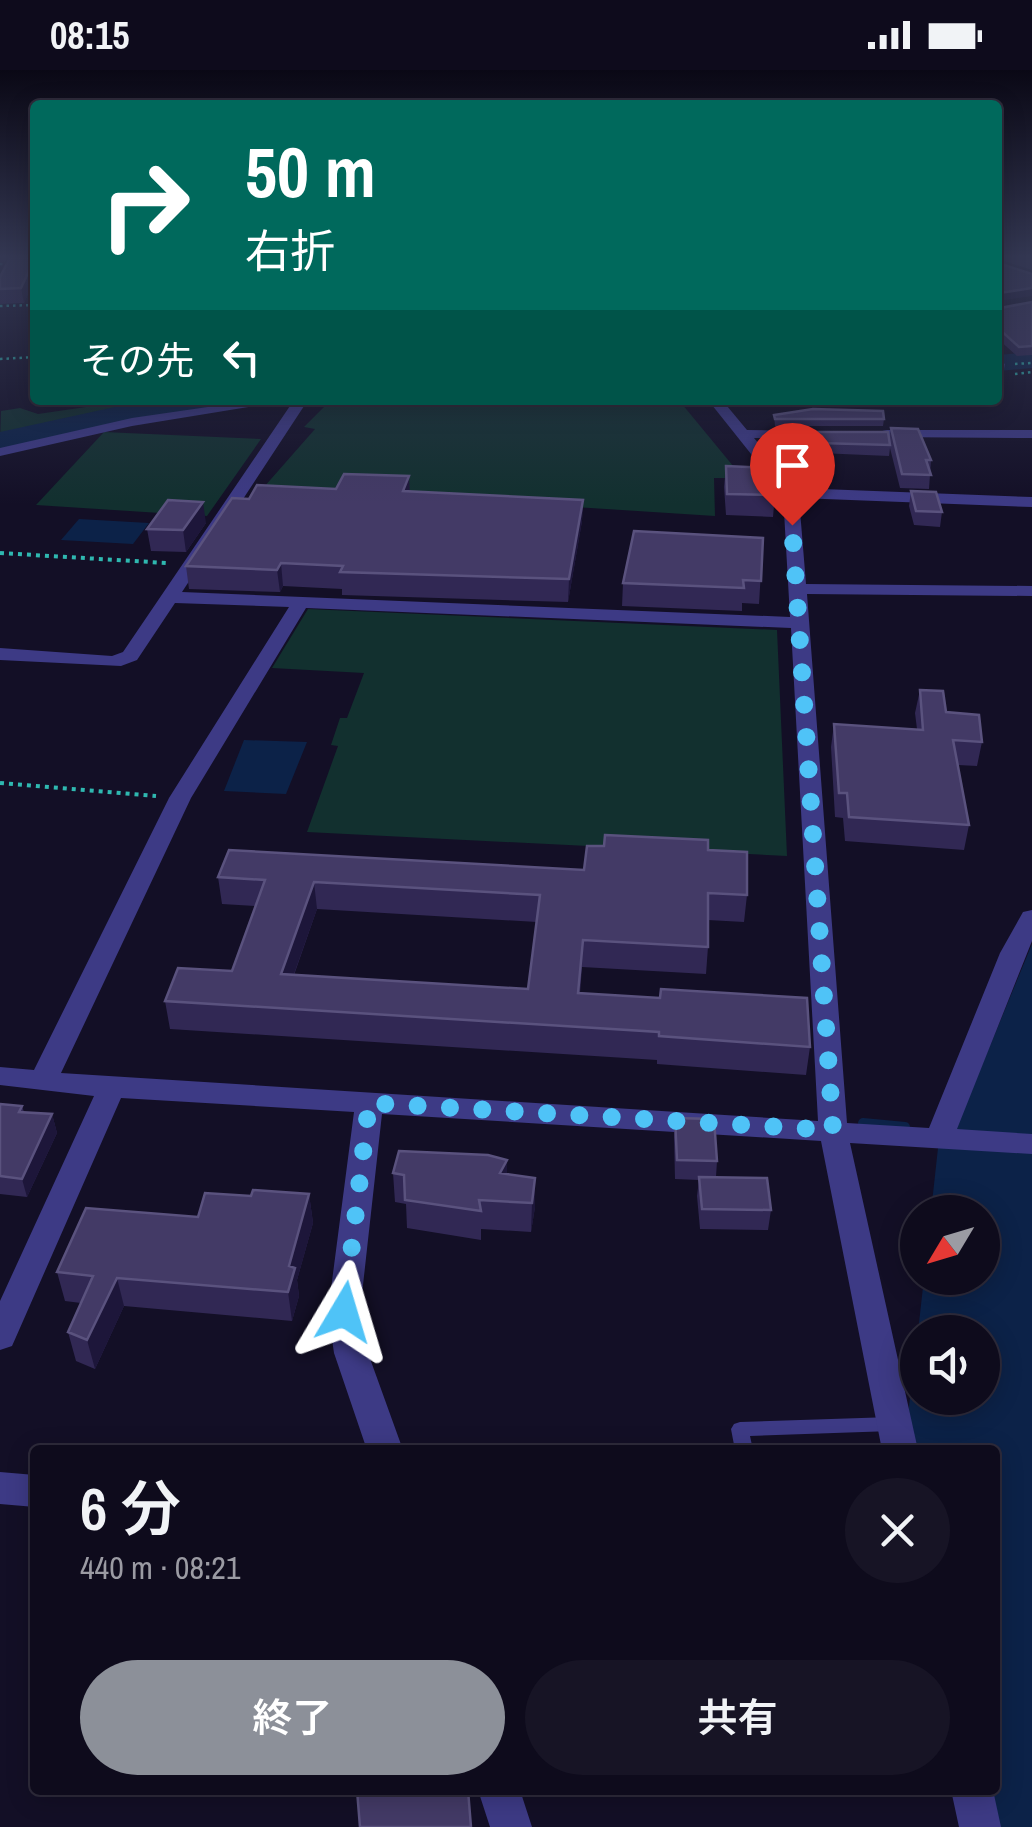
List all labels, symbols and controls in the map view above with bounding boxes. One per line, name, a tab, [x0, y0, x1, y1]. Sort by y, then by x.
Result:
text: 08:15	[50, 10, 130, 61]
text: 50 m	[245, 125, 376, 219]
icon: right	[80, 140, 210, 270]
text: 右折	[245, 220, 335, 281]
icon: left	[214, 330, 269, 385]
text: その先	[80, 335, 194, 386]
pin	[750, 423, 835, 526]
icon: arrive	[765, 438, 820, 493]
north arrow	[900, 1195, 1000, 1295]
map controls	[900, 1195, 1000, 1415]
position arrow	[292, 1260, 396, 1364]
button: sound	[900, 1315, 1000, 1415]
text: 6 分	[80, 1468, 181, 1549]
button: close	[845, 1478, 950, 1583]
text: 440 m · 08:21	[80, 1546, 240, 1589]
button: 終了	[80, 1660, 505, 1775]
button: 共有	[525, 1660, 950, 1775]

